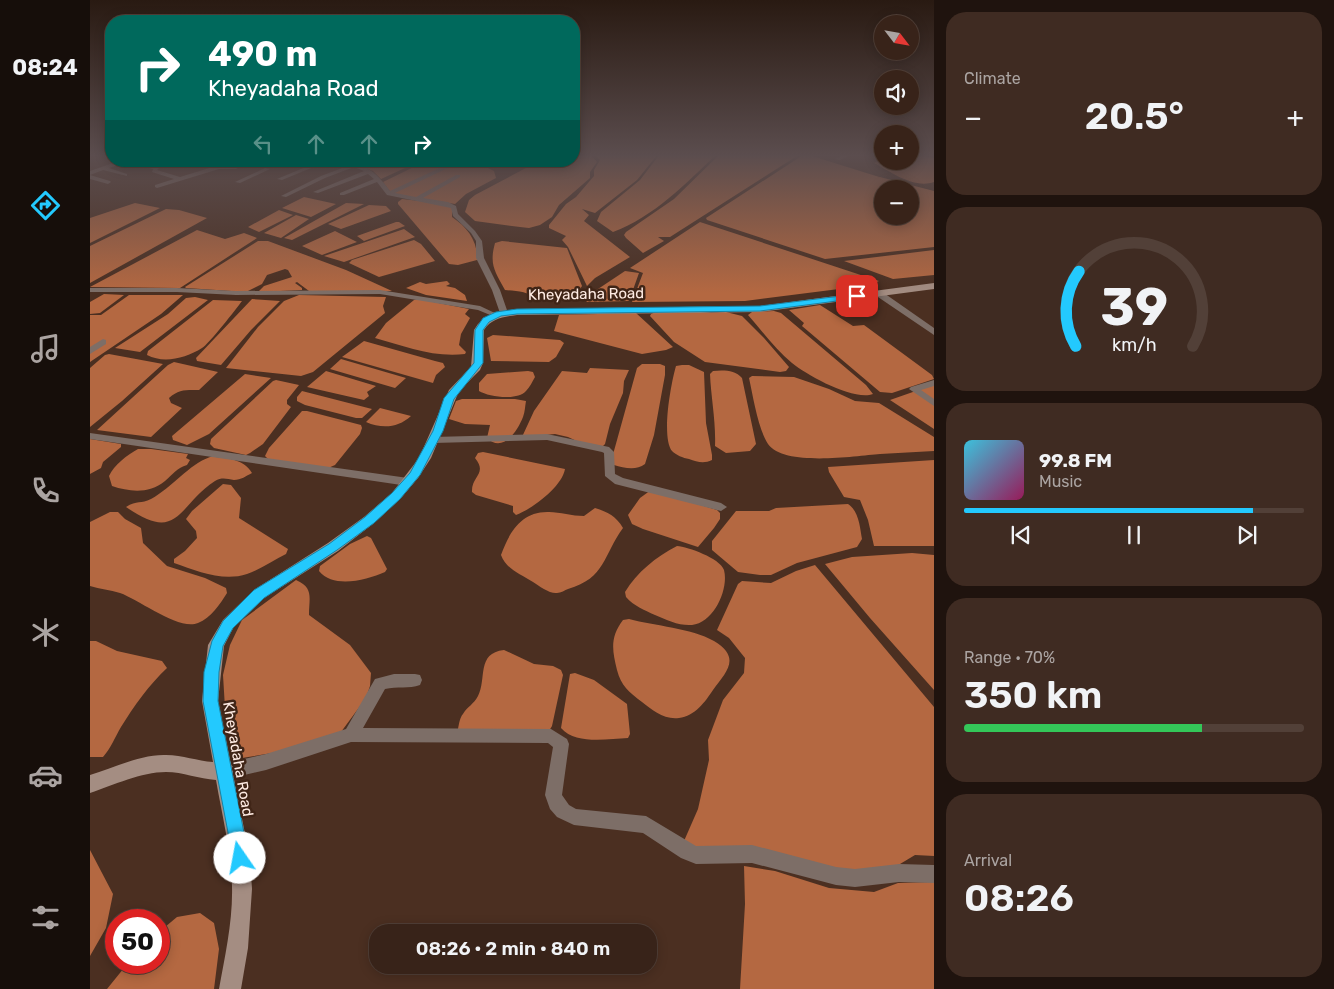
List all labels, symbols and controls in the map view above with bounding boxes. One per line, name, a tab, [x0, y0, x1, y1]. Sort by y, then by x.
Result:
north arrow	[874, 15, 919, 60]
map controls	[874, 15, 919, 225]
text: 490 m	[208, 33, 318, 75]
icon: right	[125, 35, 190, 100]
text: 08:24	[12, 54, 78, 81]
text: Climate	[964, 69, 1021, 88]
button: sound	[874, 70, 919, 115]
text: Kheyadaha Road	[208, 75, 379, 102]
text: 20.5°	[1085, 93, 1184, 139]
text: −	[964, 101, 982, 134]
text: +	[1287, 101, 1304, 134]
button: +	[874, 125, 919, 170]
icon: left	[249, 130, 277, 158]
icon: ahead	[302, 130, 330, 158]
icon: ahead	[355, 130, 383, 158]
icon: right	[408, 130, 436, 158]
button: −	[874, 180, 919, 225]
icon: directions	[28, 188, 63, 223]
pin	[836, 275, 878, 317]
text: 39	[1100, 276, 1168, 338]
icon: arrive	[843, 282, 871, 310]
street label: Kheyadaha Road	[528, 284, 644, 304]
icon: music	[28, 331, 63, 366]
text: km/h	[1112, 334, 1156, 355]
text: 99.8 FM	[1039, 449, 1112, 472]
text: Music	[1039, 472, 1082, 491]
icon: phone	[28, 473, 63, 508]
icon: previous	[1007, 521, 1035, 549]
icon: pause	[1120, 521, 1148, 549]
icon: next	[1233, 521, 1261, 549]
icon: climate	[28, 615, 63, 650]
text: Range · 70%	[964, 648, 1055, 667]
text: 350 km	[964, 672, 1102, 718]
street label: Kheyadaha Road	[219, 700, 257, 818]
icon: car	[28, 758, 63, 793]
position arrow	[213, 831, 265, 883]
text: Arrival	[964, 851, 1012, 870]
text: 08:26	[964, 875, 1074, 921]
icon: filters	[28, 900, 63, 935]
speed limit sign: 50	[105, 909, 170, 974]
text: 08:26 · 2 min · 840 m	[416, 937, 610, 960]

